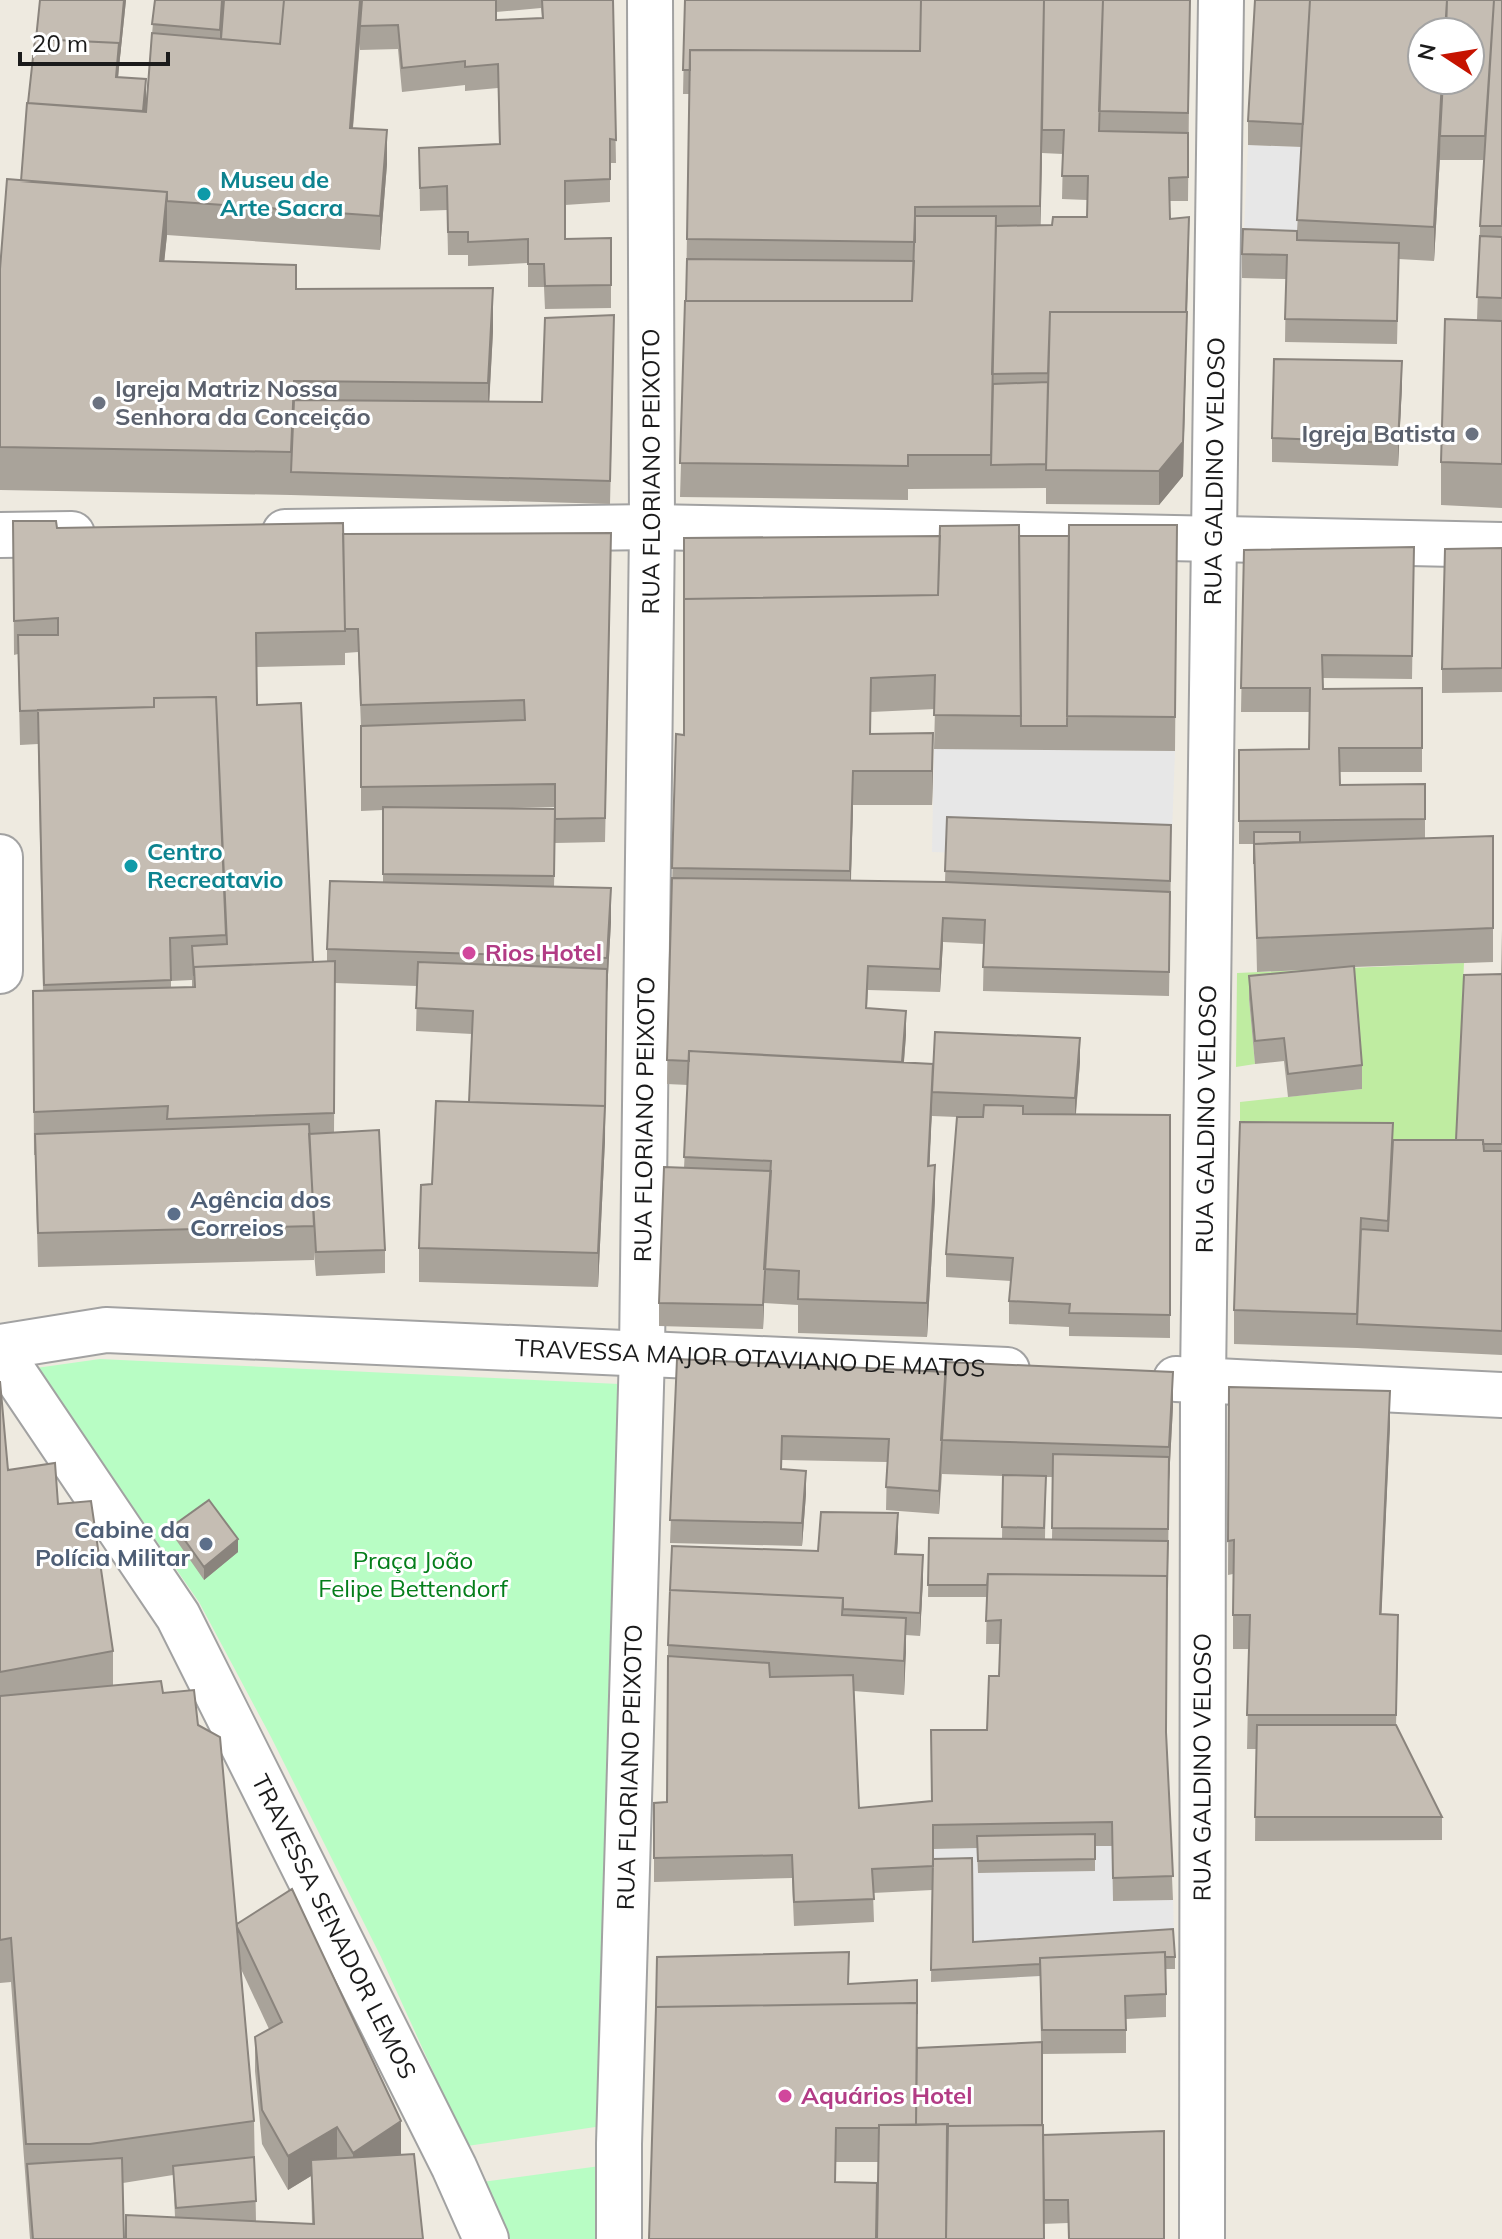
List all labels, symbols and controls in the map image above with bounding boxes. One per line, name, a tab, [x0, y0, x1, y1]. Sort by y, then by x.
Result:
scale bar	[20, 16, 168, 66]
north arrow	[1406, 16, 1486, 96]
text: 20 m	[32, 28, 88, 58]
text: N	[1411, 41, 1442, 63]
place label: Museu de Arte Sacra	[220, 164, 343, 222]
marker: Museu de Arte Sacra	[195, 185, 213, 203]
street label: RUA FLORIANO PEIXOTO	[635, 328, 666, 614]
street label: RUA GALDINO VELOSO	[1197, 337, 1231, 605]
place label: Igreja Matriz Nossa Senhora da Conceição	[115, 373, 371, 431]
marker: Igreja Matriz Nossa Senhora da Conceição	[90, 394, 108, 412]
place label: Igreja Batista	[1301, 418, 1456, 448]
marker: Igreja Batista	[1463, 425, 1481, 443]
place label: Centro Recreatavio	[147, 836, 283, 894]
marker: Centro Recreatavio	[122, 857, 140, 875]
place label: Rios Hotel	[485, 937, 602, 967]
marker: Rios Hotel	[460, 944, 478, 962]
street label: RUA FLORIANO PEIXOTO	[627, 976, 661, 1262]
street label: RUA GALDINO VELOSO	[1189, 985, 1222, 1253]
place label: Agência dos Correios	[190, 1184, 331, 1242]
marker: Agência dos Correios	[165, 1205, 183, 1223]
street label: TRAVESSA MAJOR OTAVIANO DE MATOS	[514, 1332, 986, 1383]
place label: Cabine da Polícia Militar	[35, 1514, 191, 1572]
marker: Cabine da Polícia Militar	[197, 1535, 215, 1553]
park label: Praça João Felipe Bettendorf	[318, 1545, 509, 1603]
street label: RUA FLORIANO PEIXOTO	[610, 1624, 648, 1910]
street label: RUA GALDINO VELOSO	[1186, 1633, 1217, 1901]
street label: TRAVESSA SENADOR LEMOS	[246, 1769, 423, 2084]
place label: Aquários Hotel	[801, 2080, 973, 2110]
marker: Aquários Hotel	[776, 2087, 794, 2105]

